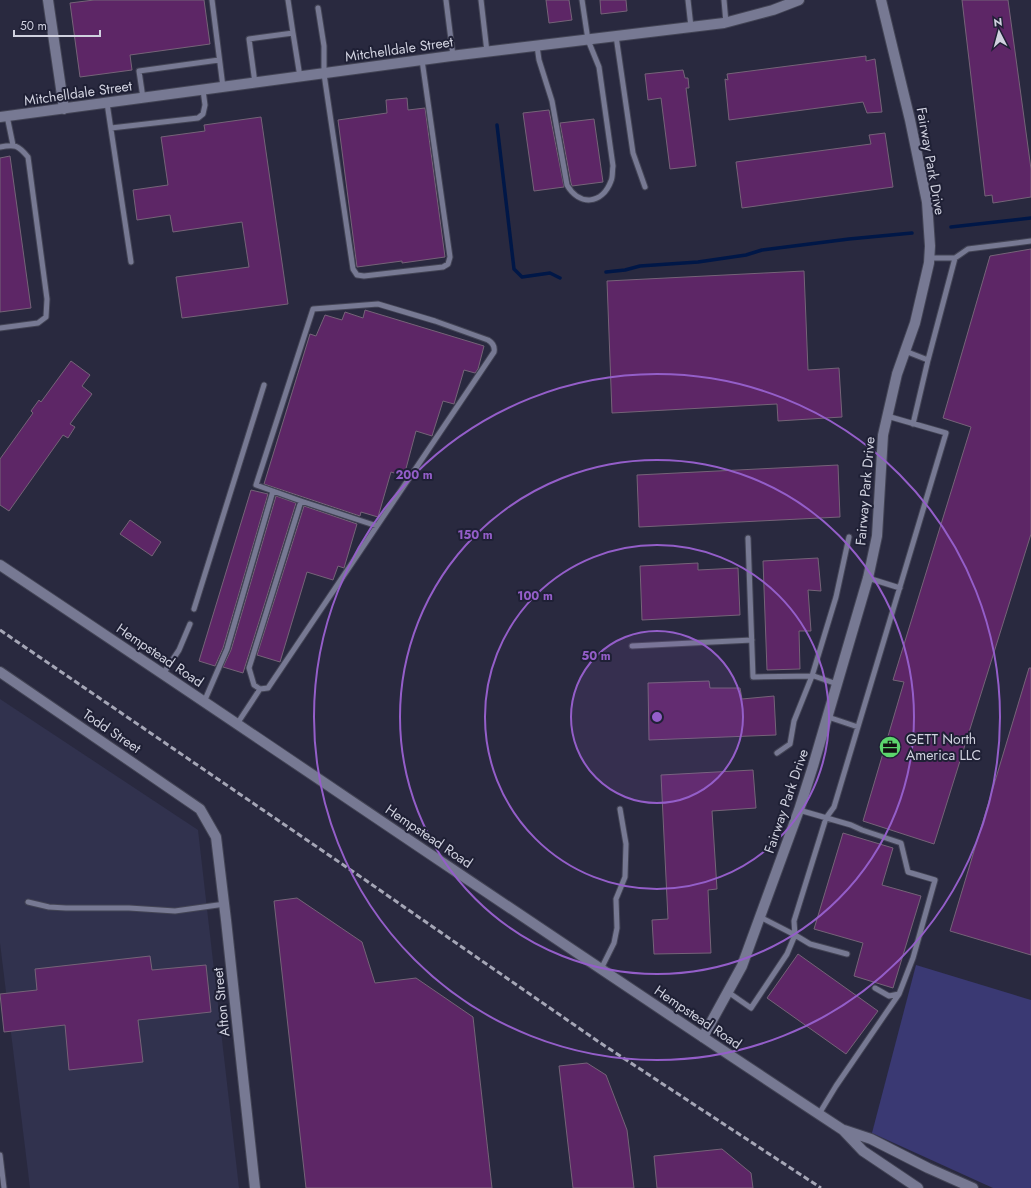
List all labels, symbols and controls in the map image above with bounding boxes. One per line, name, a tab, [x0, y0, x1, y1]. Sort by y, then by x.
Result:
scale bar	[14, 12, 100, 38]
north arrow	[979, 12, 1019, 52]
text: N	[993, 14, 1003, 30]
text: 50 m	[20, 17, 47, 35]
street label: Mitchelldale Street	[344, 31, 455, 66]
street label: Mitchelldale Street	[23, 75, 134, 110]
street label: Fairway Park Drive	[912, 106, 950, 216]
street label: Fairway Park Drive	[850, 436, 880, 546]
text: 200 m	[395, 466, 433, 484]
text: 150 m	[457, 526, 493, 544]
text: 100 m	[517, 587, 553, 605]
street label: Hempstead Road	[112, 618, 208, 692]
text: 50 m	[581, 647, 611, 665]
street label: Todd Street	[79, 704, 146, 758]
centre of rings	[650, 710, 664, 724]
place label: GETT North America LLC	[906, 729, 981, 765]
office icon: GETT North America LLC	[877, 734, 903, 760]
street label: Fairway Park Drive	[759, 746, 813, 856]
street label: Hempstead Road	[381, 799, 477, 873]
street label: Afton Street	[207, 966, 235, 1037]
street label: Hempstead Road	[650, 980, 746, 1054]

